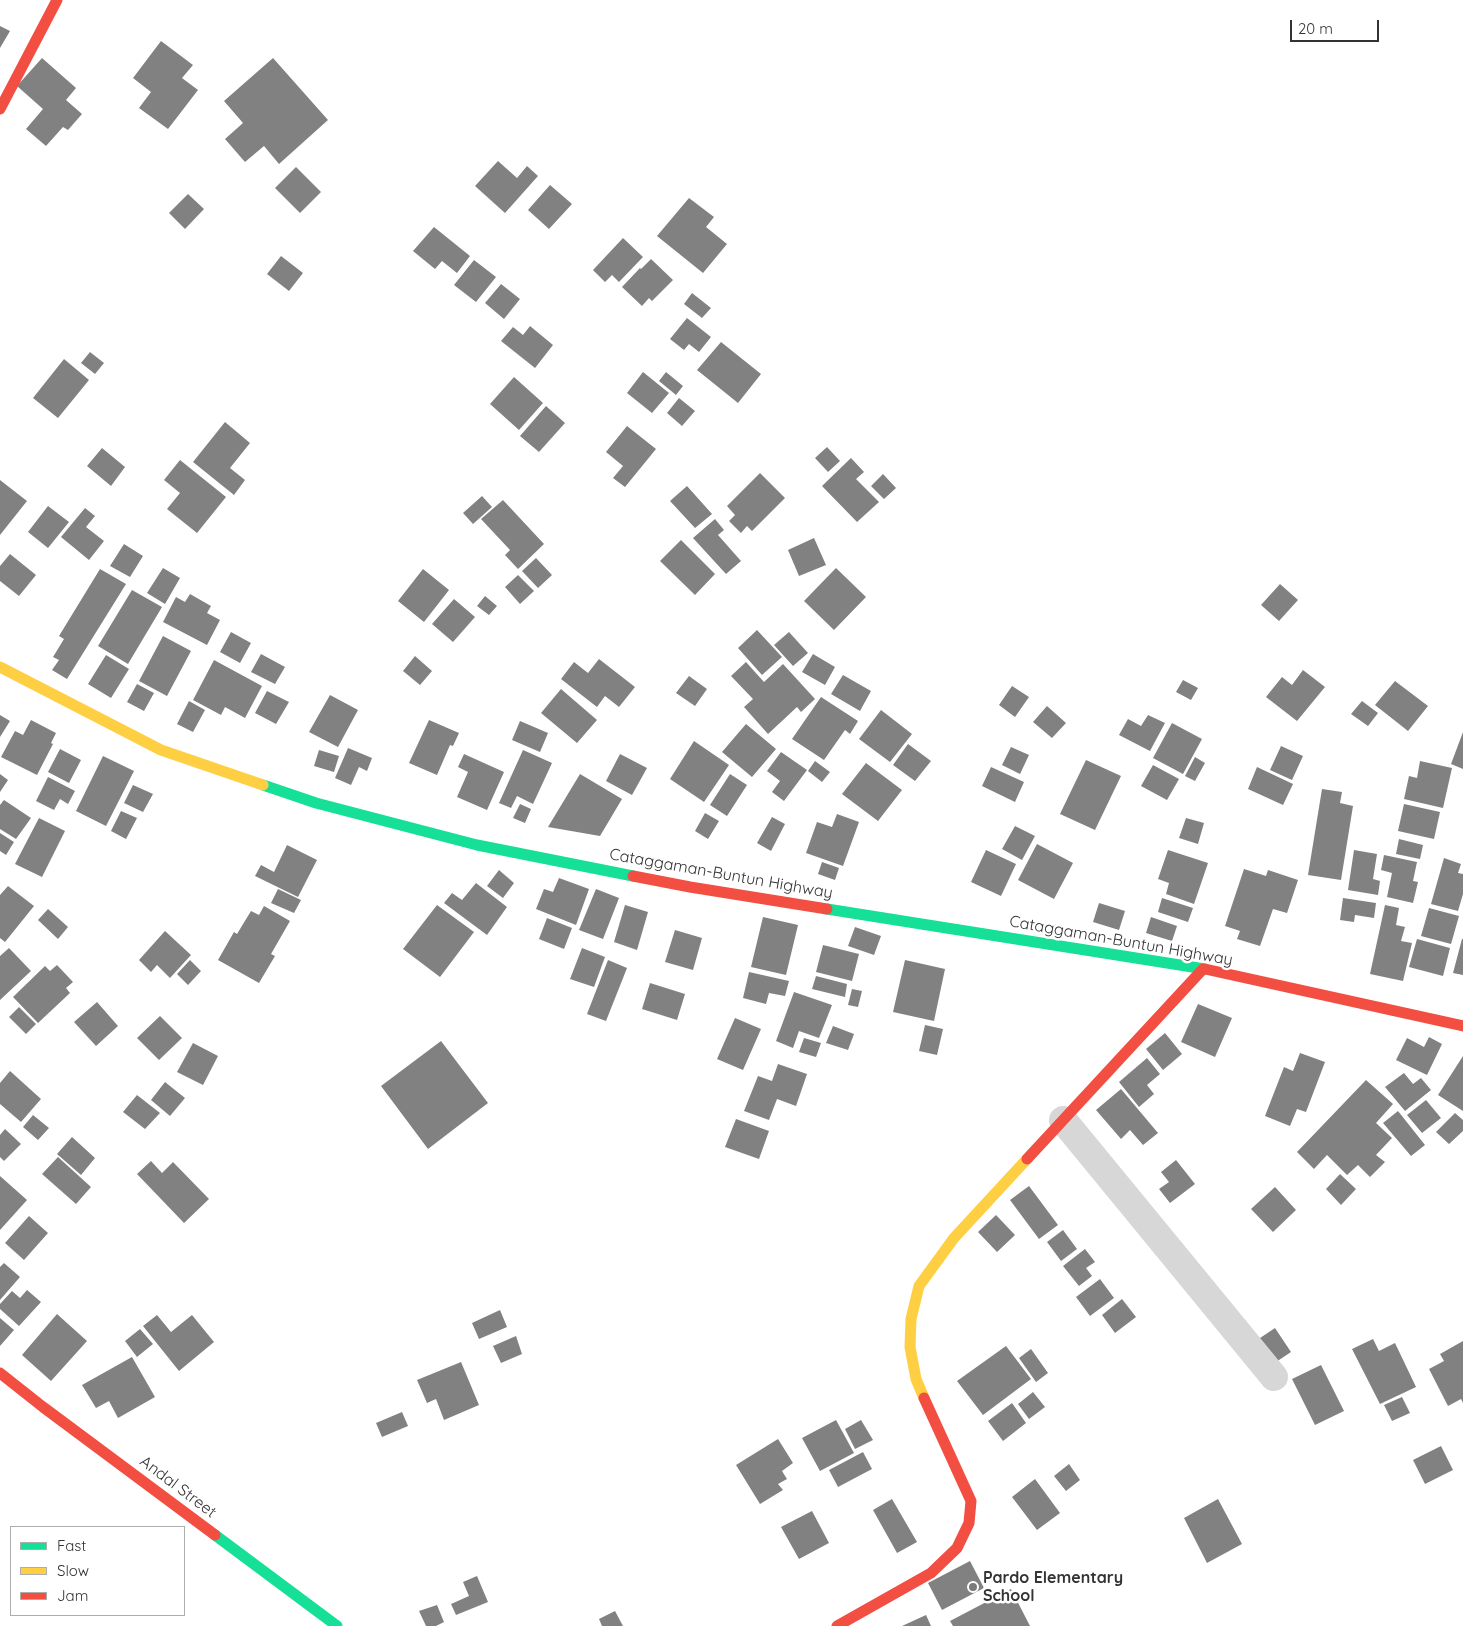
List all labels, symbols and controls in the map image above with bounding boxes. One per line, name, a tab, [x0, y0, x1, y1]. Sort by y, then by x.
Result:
scale bar	[1293, 10, 1382, 42]
text: 20 m	[1298, 19, 1333, 38]
street label: Cataggaman-Buntun Highway	[608, 845, 834, 903]
street label: Cataggaman-Buntun Highway	[1008, 912, 1234, 970]
street label: Andal Street	[136, 1452, 220, 1522]
legend	[10, 1526, 185, 1616]
text: Fast	[57, 1536, 86, 1555]
text: Slow	[57, 1561, 89, 1580]
place label: Pardo Elementary School	[983, 1568, 1123, 1606]
marker: Pardo Elementary School	[967, 1581, 979, 1593]
text: Jam	[57, 1586, 88, 1605]

